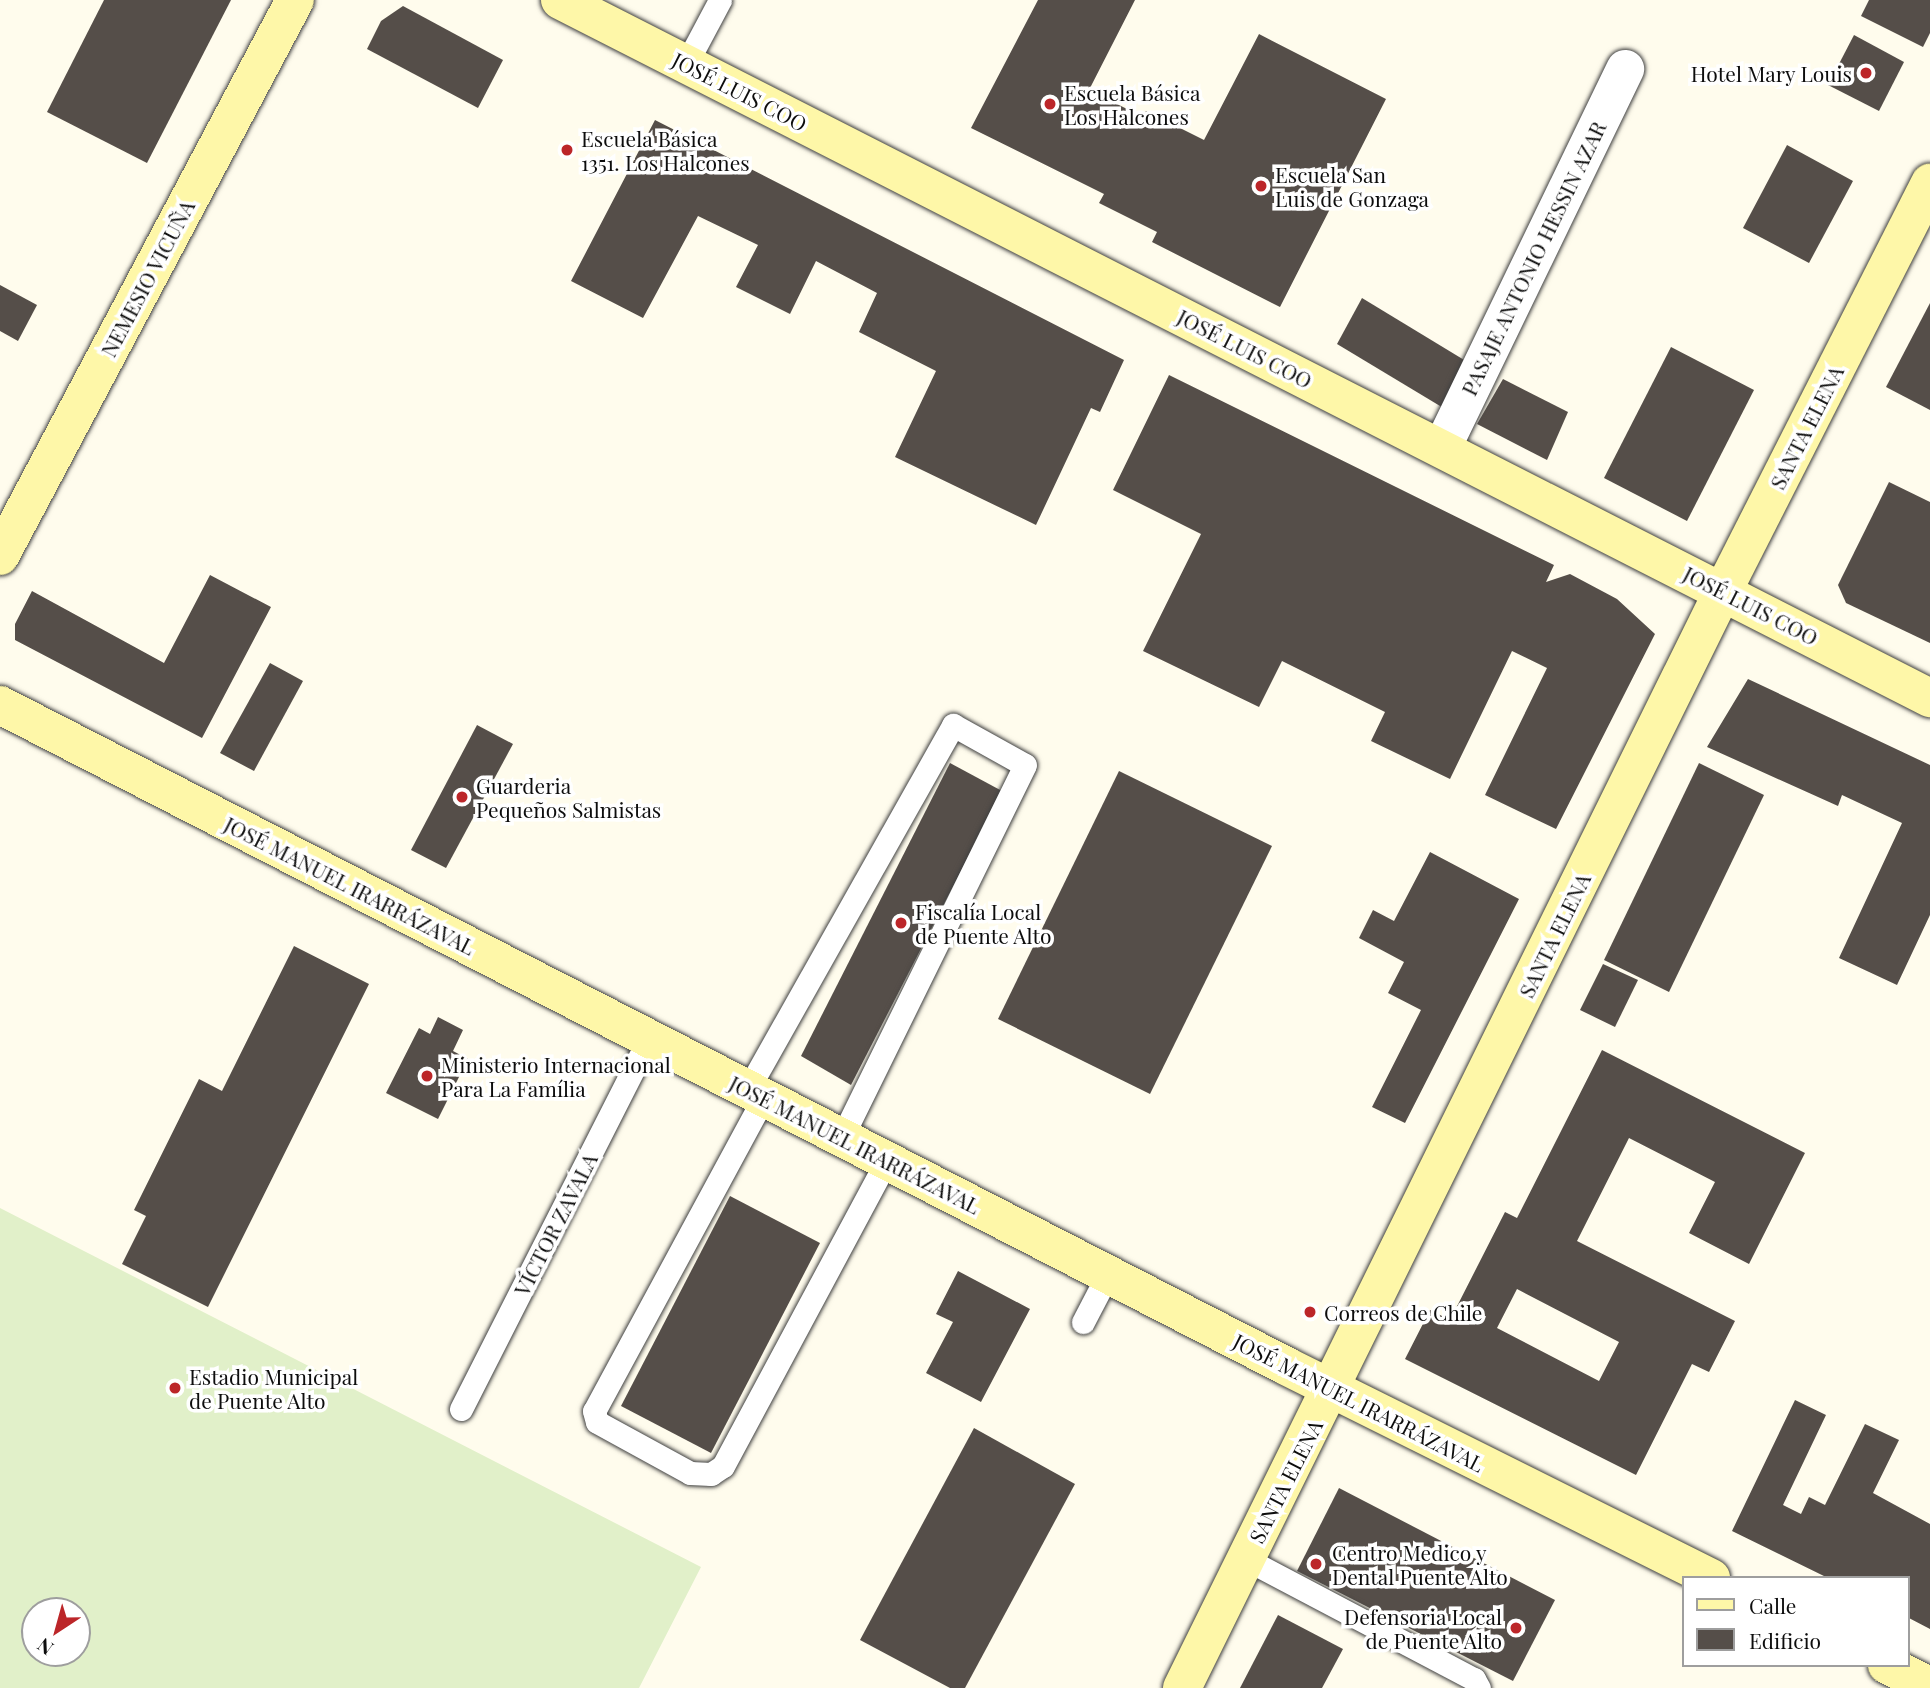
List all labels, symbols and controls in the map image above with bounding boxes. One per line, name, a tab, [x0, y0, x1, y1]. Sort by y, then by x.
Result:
street label: JOSÉ LUIS COO	[669, 46, 811, 136]
place label: Hotel Mary Louis	[1690, 60, 1852, 86]
marker: Hotel Mary Louis	[1858, 65, 1874, 81]
place label: Escuela Básica Los Halcones	[1064, 79, 1201, 129]
marker: Escuela Básica Los Halcones	[1042, 96, 1058, 112]
street label: PASAJE ANTONIO HESSIN AZAR	[1455, 116, 1611, 400]
place label: Escuela Básica 1351. Los Halcones	[581, 125, 750, 175]
marker: Escuela Básica 1351. Los Halcones	[559, 142, 575, 158]
place label: Escuela San Luis de Gonzaga	[1275, 161, 1429, 211]
marker: Escuela San Luis de Gonzaga	[1253, 178, 1269, 194]
street label: NEMESIO VICUÑA	[95, 195, 199, 361]
street label: JOSÉ LUIS COO	[1174, 303, 1316, 393]
street label: SANTA ELENA	[1764, 361, 1848, 493]
street label: JOSÉ LUIS COO	[1680, 560, 1822, 650]
place label: Guarderia Pequeños Salmistas	[476, 772, 661, 822]
marker: Guarderia Pequeños Salmistas	[454, 789, 470, 805]
street label: JOSÉ MANUEL IRARRÁZAVAL	[220, 811, 480, 959]
street label: SANTA ELENA	[1513, 869, 1595, 1001]
place label: Fiscalía Local de Puente Alto	[915, 898, 1052, 948]
marker: Fiscalía Local de Puente Alto	[893, 915, 909, 931]
place label: Ministerio Internacional Para La Família	[441, 1051, 671, 1101]
marker: Ministerio Internacional Para La Família	[419, 1068, 435, 1084]
street label: JOSÉ MANUEL IRARRÁZAVAL	[725, 1070, 985, 1218]
street label: VÍCTOR ZAVALA	[508, 1148, 602, 1300]
place label: Correos de Chile	[1324, 1299, 1482, 1325]
marker: Correos de Chile	[1302, 1304, 1318, 1320]
street label: JOSÉ MANUEL IRARRÁZAVAL	[1229, 1328, 1489, 1476]
place label: Estadio Municipal de Puente Alto	[189, 1363, 358, 1413]
marker: Estadio Municipal de Puente Alto	[167, 1380, 183, 1396]
street label: SANTA ELENA	[1243, 1415, 1327, 1547]
place label: Centro Medico y Dental Puente Alto	[1332, 1539, 1509, 1589]
marker: Centro Medico y Dental Puente Alto	[1306, 1554, 1326, 1574]
legend	[1682, 1576, 1909, 1667]
text: Calle	[1749, 1591, 1796, 1619]
north arrow	[21, 1597, 91, 1667]
place label: Defensoria Local de Puente Alto	[1344, 1603, 1502, 1653]
marker: Defensoria Local de Puente Alto	[1508, 1620, 1524, 1636]
text: Edificio	[1749, 1626, 1821, 1654]
text: N	[32, 1633, 58, 1662]

